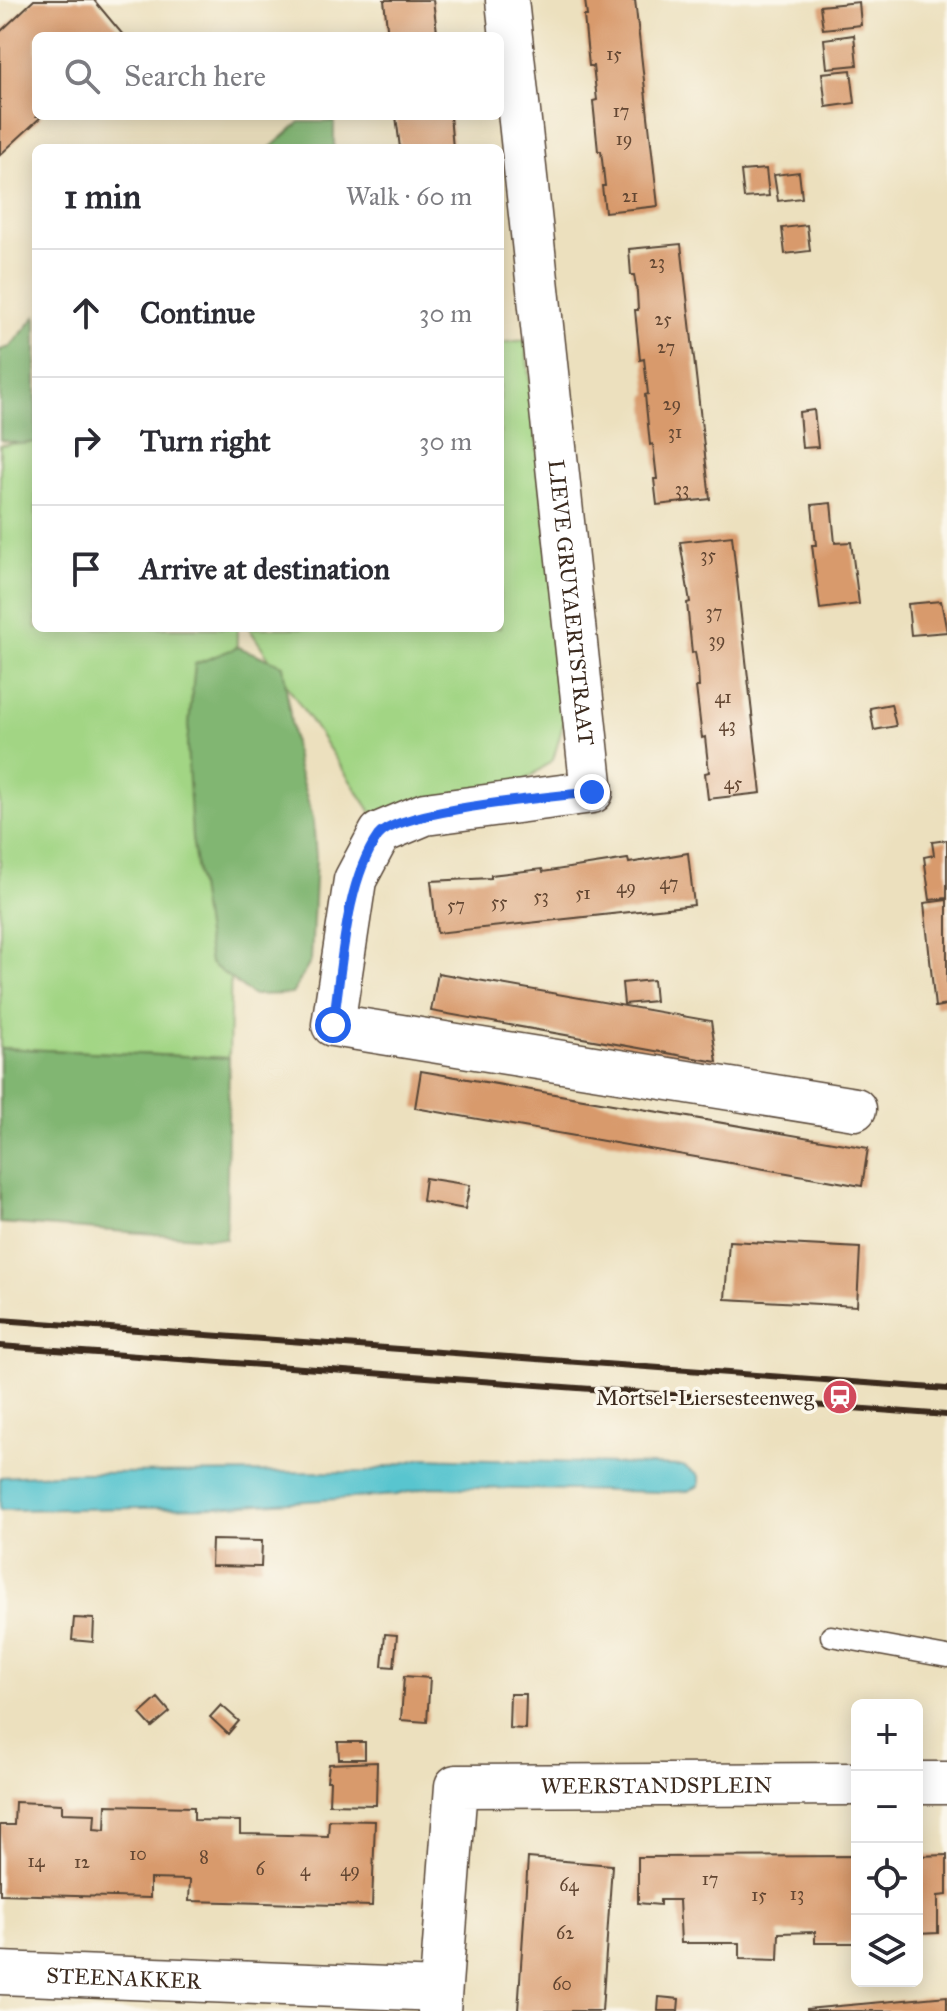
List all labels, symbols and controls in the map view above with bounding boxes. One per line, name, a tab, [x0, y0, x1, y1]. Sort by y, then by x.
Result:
search box	[32, 32, 504, 120]
house number: 15	[606, 43, 622, 65]
icon: search	[60, 54, 104, 98]
text: Search here	[124, 58, 266, 94]
house number: 17	[613, 100, 629, 122]
house number: 19	[616, 128, 632, 150]
text: 1 min	[64, 176, 141, 217]
text: Walk · 60 m	[346, 180, 472, 212]
house number: 21	[622, 185, 638, 207]
house number: 23	[649, 251, 665, 273]
icon: ahead	[64, 291, 108, 335]
text: Continue	[140, 295, 255, 331]
text: 30 m	[419, 297, 472, 329]
house number: 25	[654, 308, 672, 330]
house number: 27	[657, 336, 675, 358]
house number: 29	[663, 393, 681, 415]
icon: right	[64, 419, 108, 463]
house number: 31	[668, 421, 682, 443]
text: Turn right	[140, 423, 271, 459]
text: 30 m	[419, 425, 472, 457]
street label: LIEVE GRUYAERTSTRAAT	[543, 458, 600, 747]
house number: 33	[675, 478, 689, 500]
house number: 35	[700, 544, 716, 566]
icon: arrive	[64, 547, 108, 591]
text: Arrive at destination	[140, 551, 390, 587]
house number: 37	[706, 601, 722, 623]
house number: 39	[709, 629, 725, 651]
house number: 41	[714, 686, 732, 708]
house number: 43	[718, 714, 736, 736]
house number: 45	[724, 772, 743, 794]
route end	[574, 774, 610, 810]
house number: 47	[660, 872, 678, 894]
house number: 49	[616, 876, 636, 898]
house number: 51	[575, 882, 591, 904]
house number: 53	[533, 885, 549, 907]
house number: 55	[491, 891, 508, 913]
house number: 57	[447, 894, 465, 916]
route start	[315, 1007, 351, 1043]
station icon: Mortsel-Liersesteenweg	[821, 1378, 859, 1416]
place label: Mortsel-Liersesteenweg	[596, 1384, 815, 1411]
map controls	[851, 1699, 923, 1987]
button: +	[851, 1699, 923, 1771]
street label: WEERSTANDSPLEIN	[541, 1771, 773, 1799]
button: −	[851, 1771, 923, 1843]
house number: 10	[129, 1843, 147, 1865]
button: locate	[851, 1843, 923, 1915]
house number: 8	[199, 1846, 209, 1868]
house number: 14	[27, 1850, 46, 1872]
house number: 12	[74, 1851, 90, 1873]
house number: 6	[255, 1858, 265, 1880]
house number: 4	[300, 1859, 311, 1881]
house number: 49	[340, 1859, 360, 1881]
house number: 17	[702, 1868, 718, 1890]
house number: 64	[559, 1874, 580, 1896]
house number: 13	[790, 1883, 804, 1905]
house number: 15	[751, 1884, 767, 1906]
button: layers	[851, 1915, 923, 1987]
house number: 62	[556, 1922, 574, 1944]
street label: STEENAKKER	[46, 1961, 202, 1994]
house number: 60	[552, 1973, 572, 1995]

